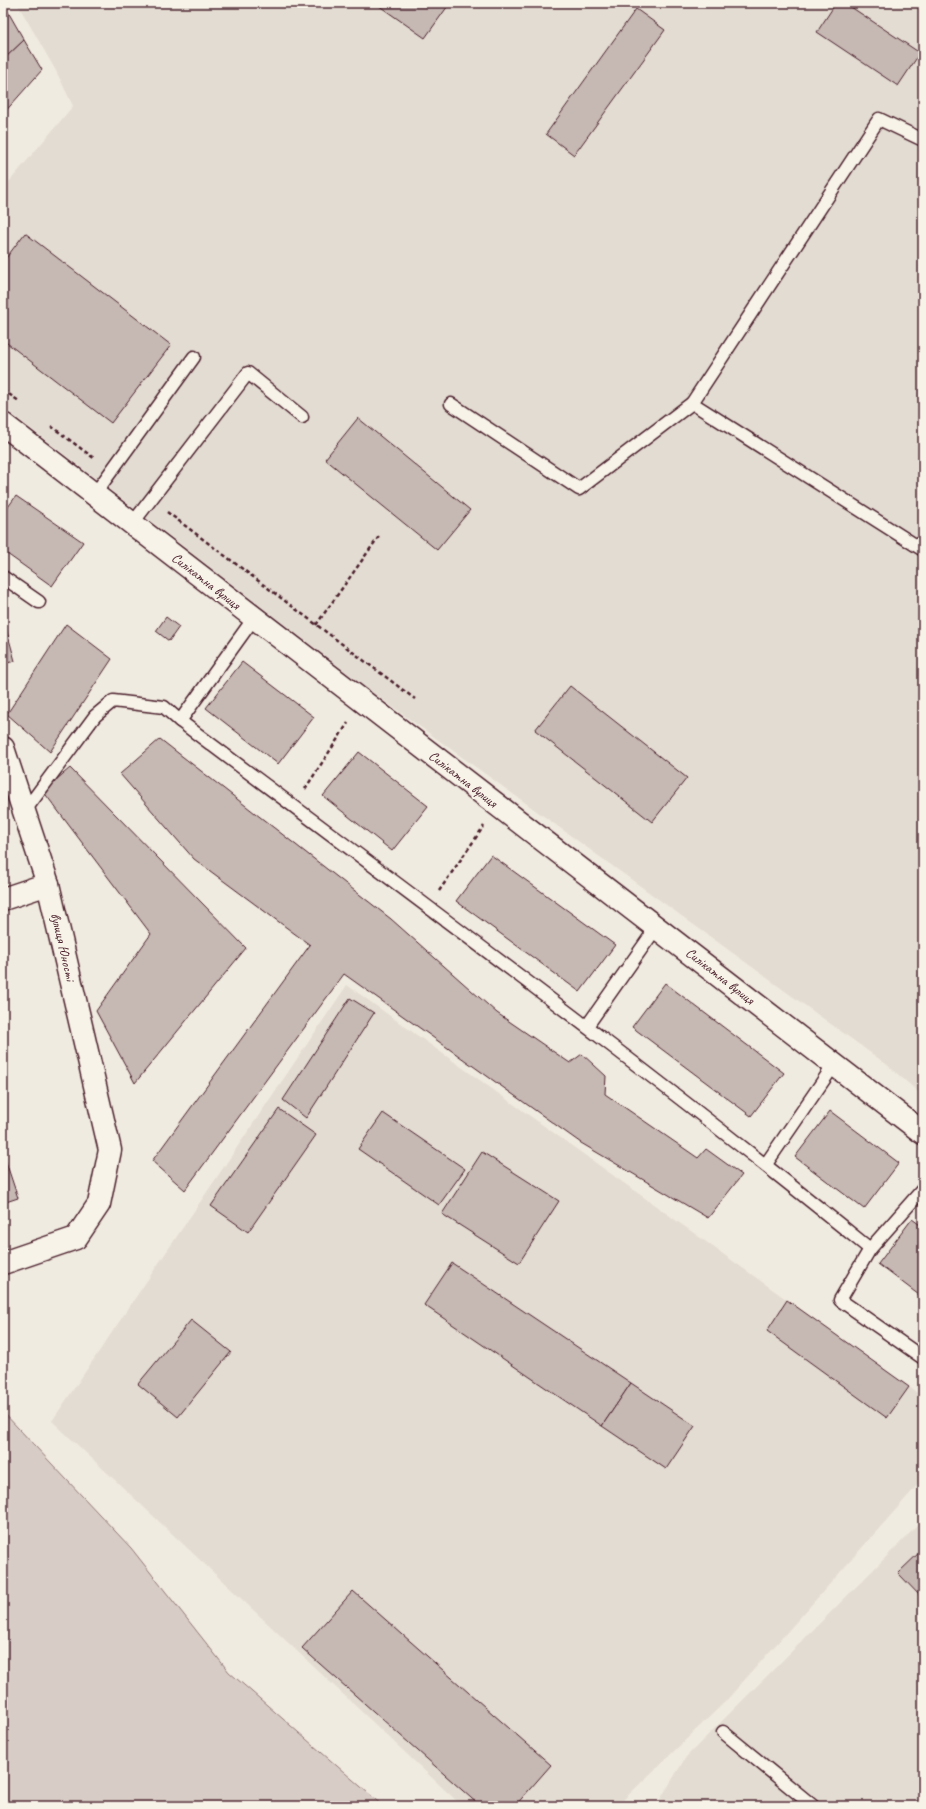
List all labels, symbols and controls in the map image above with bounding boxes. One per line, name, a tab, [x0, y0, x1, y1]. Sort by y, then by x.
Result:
street label: Силікатна вулиця	[168, 549, 245, 614]
street label: Силікатна вулиця	[425, 747, 502, 812]
street label: вулиця Юності	[47, 911, 80, 985]
street label: Силікатна вулиця	[682, 944, 759, 1009]

